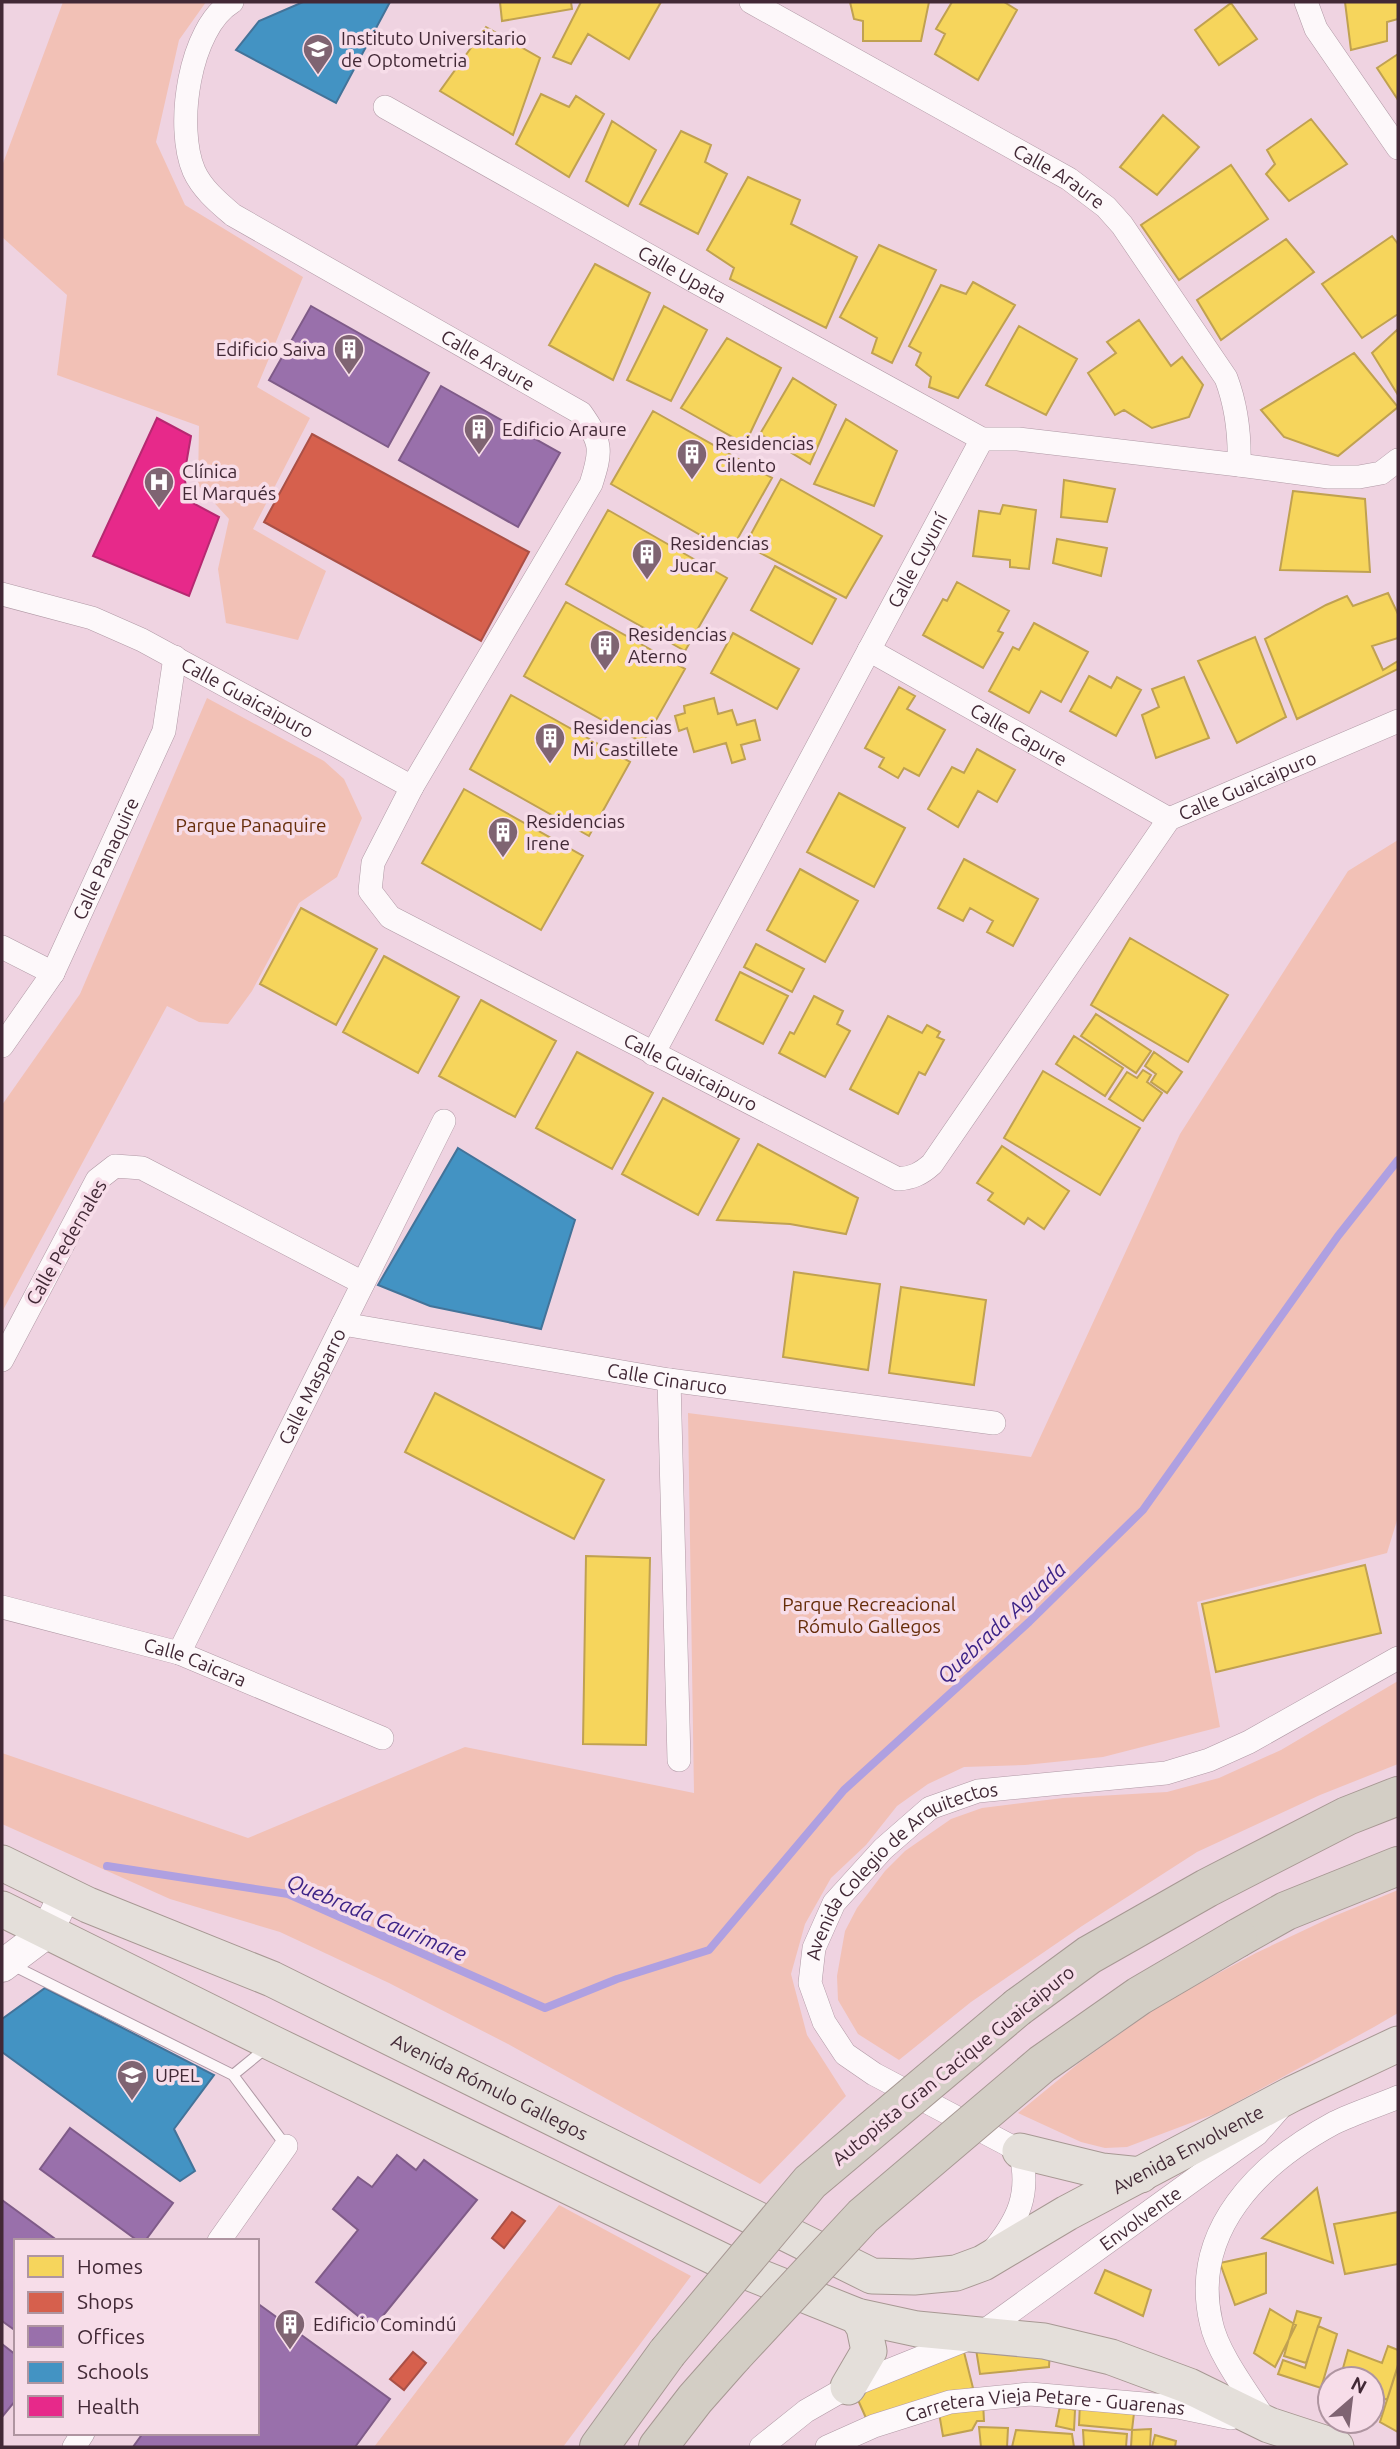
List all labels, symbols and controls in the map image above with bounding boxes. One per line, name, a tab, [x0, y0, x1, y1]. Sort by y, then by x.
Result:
place label: Instituto Universitario de Optometria	[341, 27, 527, 71]
school or university icon: Instituto Universitario de Optometria	[301, 32, 335, 76]
street label: Calle Araure	[1009, 139, 1109, 213]
street label: Calle Upata	[634, 241, 730, 308]
street label: Calle Araure	[437, 325, 539, 395]
building icon: Edificio Saiva	[332, 332, 366, 376]
place label: Edificio Saiva	[216, 338, 326, 360]
building icon: Edificio Araure	[462, 412, 496, 456]
place label: Edificio Araure	[502, 418, 627, 440]
place label: Residencias Cilento	[715, 432, 814, 476]
building icon: Residencias Cilento	[675, 437, 709, 481]
place label: Clínica El Marqués	[182, 460, 276, 504]
hospital icon: Clínica El Marqués	[142, 465, 176, 509]
street label: Calle Cuyuní	[883, 509, 952, 611]
place label: Residencias Jucar	[670, 532, 769, 576]
building icon: Residencias Jucar	[630, 537, 664, 581]
place label: Residencias Aterno	[628, 623, 727, 667]
building icon: Residencias Aterno	[588, 628, 622, 672]
street label: Calle Guaicaipuro	[177, 653, 318, 742]
street label: Calle Capure	[967, 698, 1071, 770]
place label: Residencias Mi Castillete	[573, 716, 679, 760]
building icon: Residencias Mi Castillete	[533, 721, 567, 765]
street label: Calle Guaicaipuro	[1175, 746, 1320, 825]
street label: Calle Panaquire	[68, 794, 143, 923]
place label: Residencias Irene	[526, 810, 625, 854]
park label: Parque Panaquire	[176, 814, 326, 836]
building icon: Residencias Irene	[486, 815, 520, 859]
street label: Calle Guaicaipuro	[620, 1029, 761, 1116]
street label: Calle Pedernales	[21, 1176, 111, 1308]
street label: Calle Masparro	[274, 1324, 350, 1448]
street label: Calle Cinaruco	[606, 1359, 729, 1399]
water label: Quebrada Aguada	[932, 1556, 1071, 1688]
park label: Parque Recreacional Rómulo Gallegos	[782, 1593, 956, 1637]
street label: Calle Caicara	[142, 1633, 250, 1691]
street label: Avenida Colegio de Arquitectos	[802, 1778, 999, 1961]
water label: Quebrada Caurimare	[283, 1868, 471, 1967]
street label: Autopista Gran Cacique Guaicaipuro	[828, 1960, 1078, 2170]
street label: Avenida Rómulo Gallegos	[388, 2029, 592, 2145]
school or university icon: UPEL	[115, 2058, 149, 2102]
place label: UPEL	[155, 2064, 200, 2086]
street label: Avenida Envolvente	[1109, 2100, 1267, 2198]
street label: Envolvente	[1095, 2181, 1185, 2255]
legend	[14, 2239, 259, 2435]
text: Homes	[77, 2254, 143, 2278]
text: Shops	[77, 2289, 134, 2313]
building icon: Edificio Comindú	[273, 2307, 307, 2351]
place label: Edificio Comindú	[313, 2313, 457, 2335]
text: Offices	[77, 2324, 145, 2348]
text: Schools	[77, 2359, 149, 2383]
north arrow	[1316, 2365, 1386, 2435]
text: N	[1348, 2372, 1370, 2398]
street label: Carretera Vieja Petare - Guarenas	[902, 2383, 1187, 2426]
text: Health	[77, 2394, 140, 2418]

